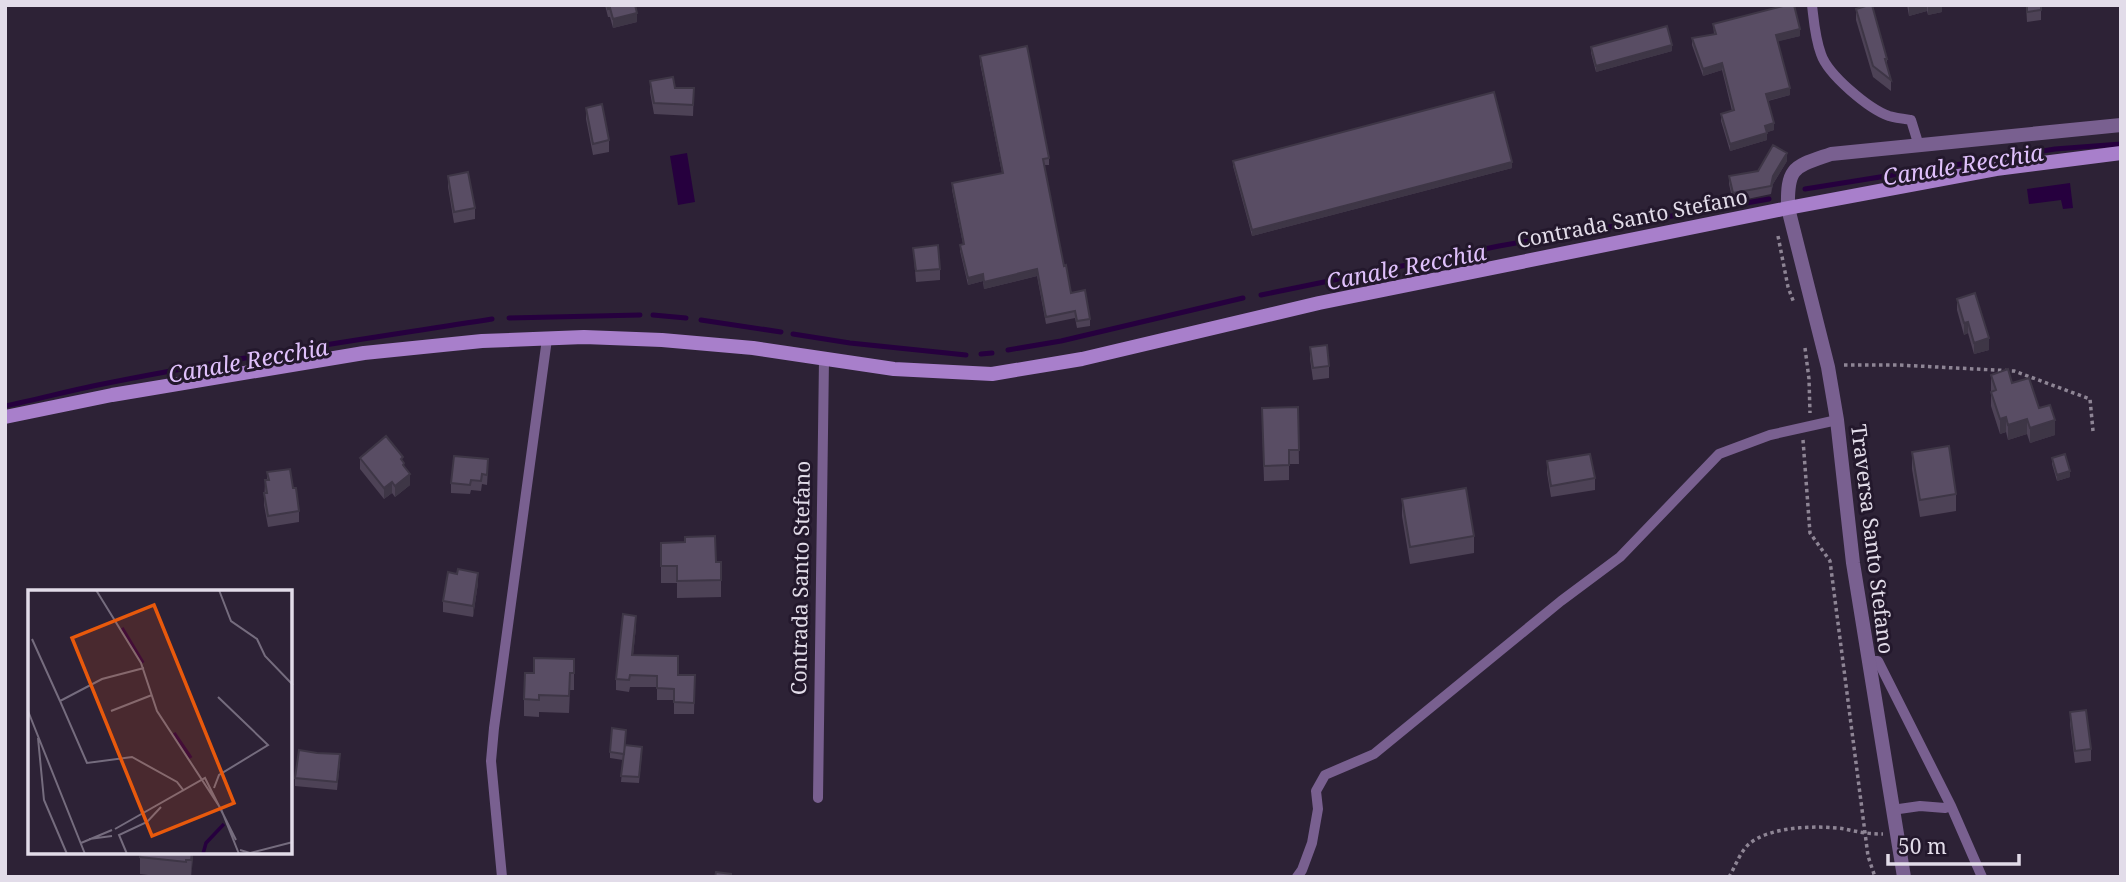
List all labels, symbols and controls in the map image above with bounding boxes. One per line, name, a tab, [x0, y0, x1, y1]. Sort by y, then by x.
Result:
water label: Canale Recchia	[1880, 135, 2046, 192]
street label: Contrada Santo Stefano	[1514, 182, 1750, 254]
water label: Canale Recchia	[1323, 235, 1489, 297]
water label: Canale Recchia	[165, 330, 331, 390]
street label: Traversa Santo Stefano	[1845, 423, 1901, 655]
street label: Contrada Santo Stefano	[784, 461, 816, 695]
inset map	[28, 590, 292, 854]
scale bar	[1888, 822, 2019, 866]
text: 50 m	[1898, 832, 1947, 860]

